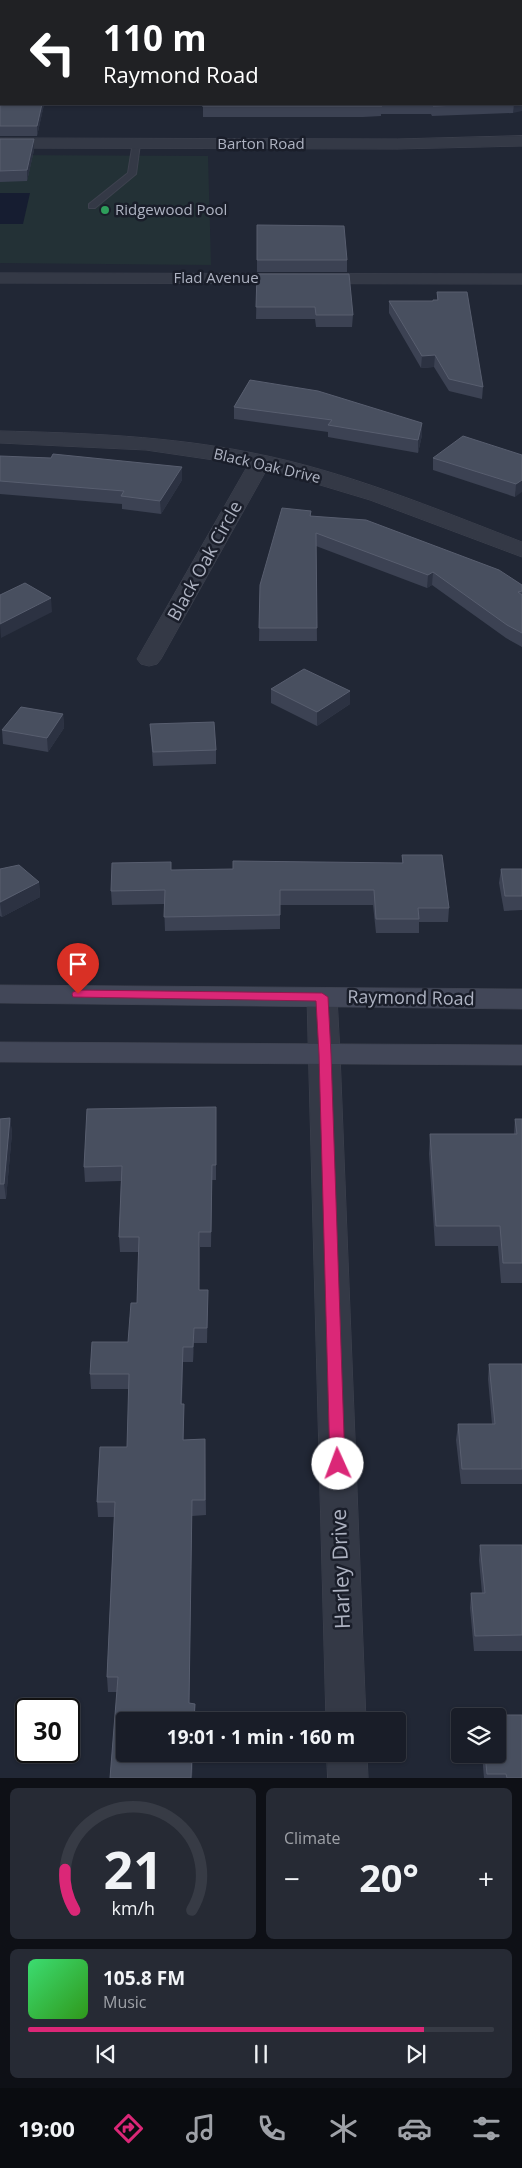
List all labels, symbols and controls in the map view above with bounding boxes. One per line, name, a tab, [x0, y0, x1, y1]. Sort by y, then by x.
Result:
text: 110 m	[103, 14, 207, 61]
icon: left	[20, 20, 85, 85]
text: Raymond Road	[103, 59, 259, 89]
street label: Barton Road	[217, 133, 305, 153]
place label: Ridgewood Pool	[115, 199, 227, 219]
marker: Ridgewood Pool	[99, 204, 111, 216]
street label: Flad Avenue	[173, 267, 259, 287]
street label: Black Oak Drive	[212, 443, 323, 487]
street label: Black Oak Circle	[161, 496, 247, 625]
pin	[57, 943, 99, 994]
icon: arrive	[64, 950, 92, 978]
street label: Raymond Road	[347, 984, 475, 1010]
position arrow	[311, 1437, 363, 1489]
street label: Harley Drive	[324, 1508, 356, 1630]
speed limit sign: 30	[15, 1698, 80, 1763]
map controls	[451, 1708, 506, 1763]
button: layers	[451, 1708, 506, 1763]
text: 19:01 · 1 min · 160 m	[167, 1724, 355, 1750]
text: Climate	[284, 1827, 341, 1849]
text: 21	[103, 1833, 163, 1904]
text: 20°	[359, 1851, 419, 1903]
text: −	[284, 1859, 300, 1897]
text: +	[478, 1859, 494, 1897]
text: km/h	[111, 1896, 155, 1920]
text: 105.8 FM	[103, 1965, 185, 1991]
text: Music	[103, 1991, 147, 2013]
icon: previous	[92, 2040, 120, 2068]
icon: pause	[247, 2040, 275, 2068]
icon: next	[402, 2040, 430, 2068]
icon: directions	[111, 2111, 146, 2146]
icon: music	[183, 2111, 218, 2146]
icon: phone	[254, 2111, 289, 2146]
icon: climate	[326, 2111, 361, 2146]
icon: car	[397, 2111, 432, 2146]
icon: filters	[469, 2111, 504, 2146]
text: 19:00	[18, 2113, 75, 2143]

